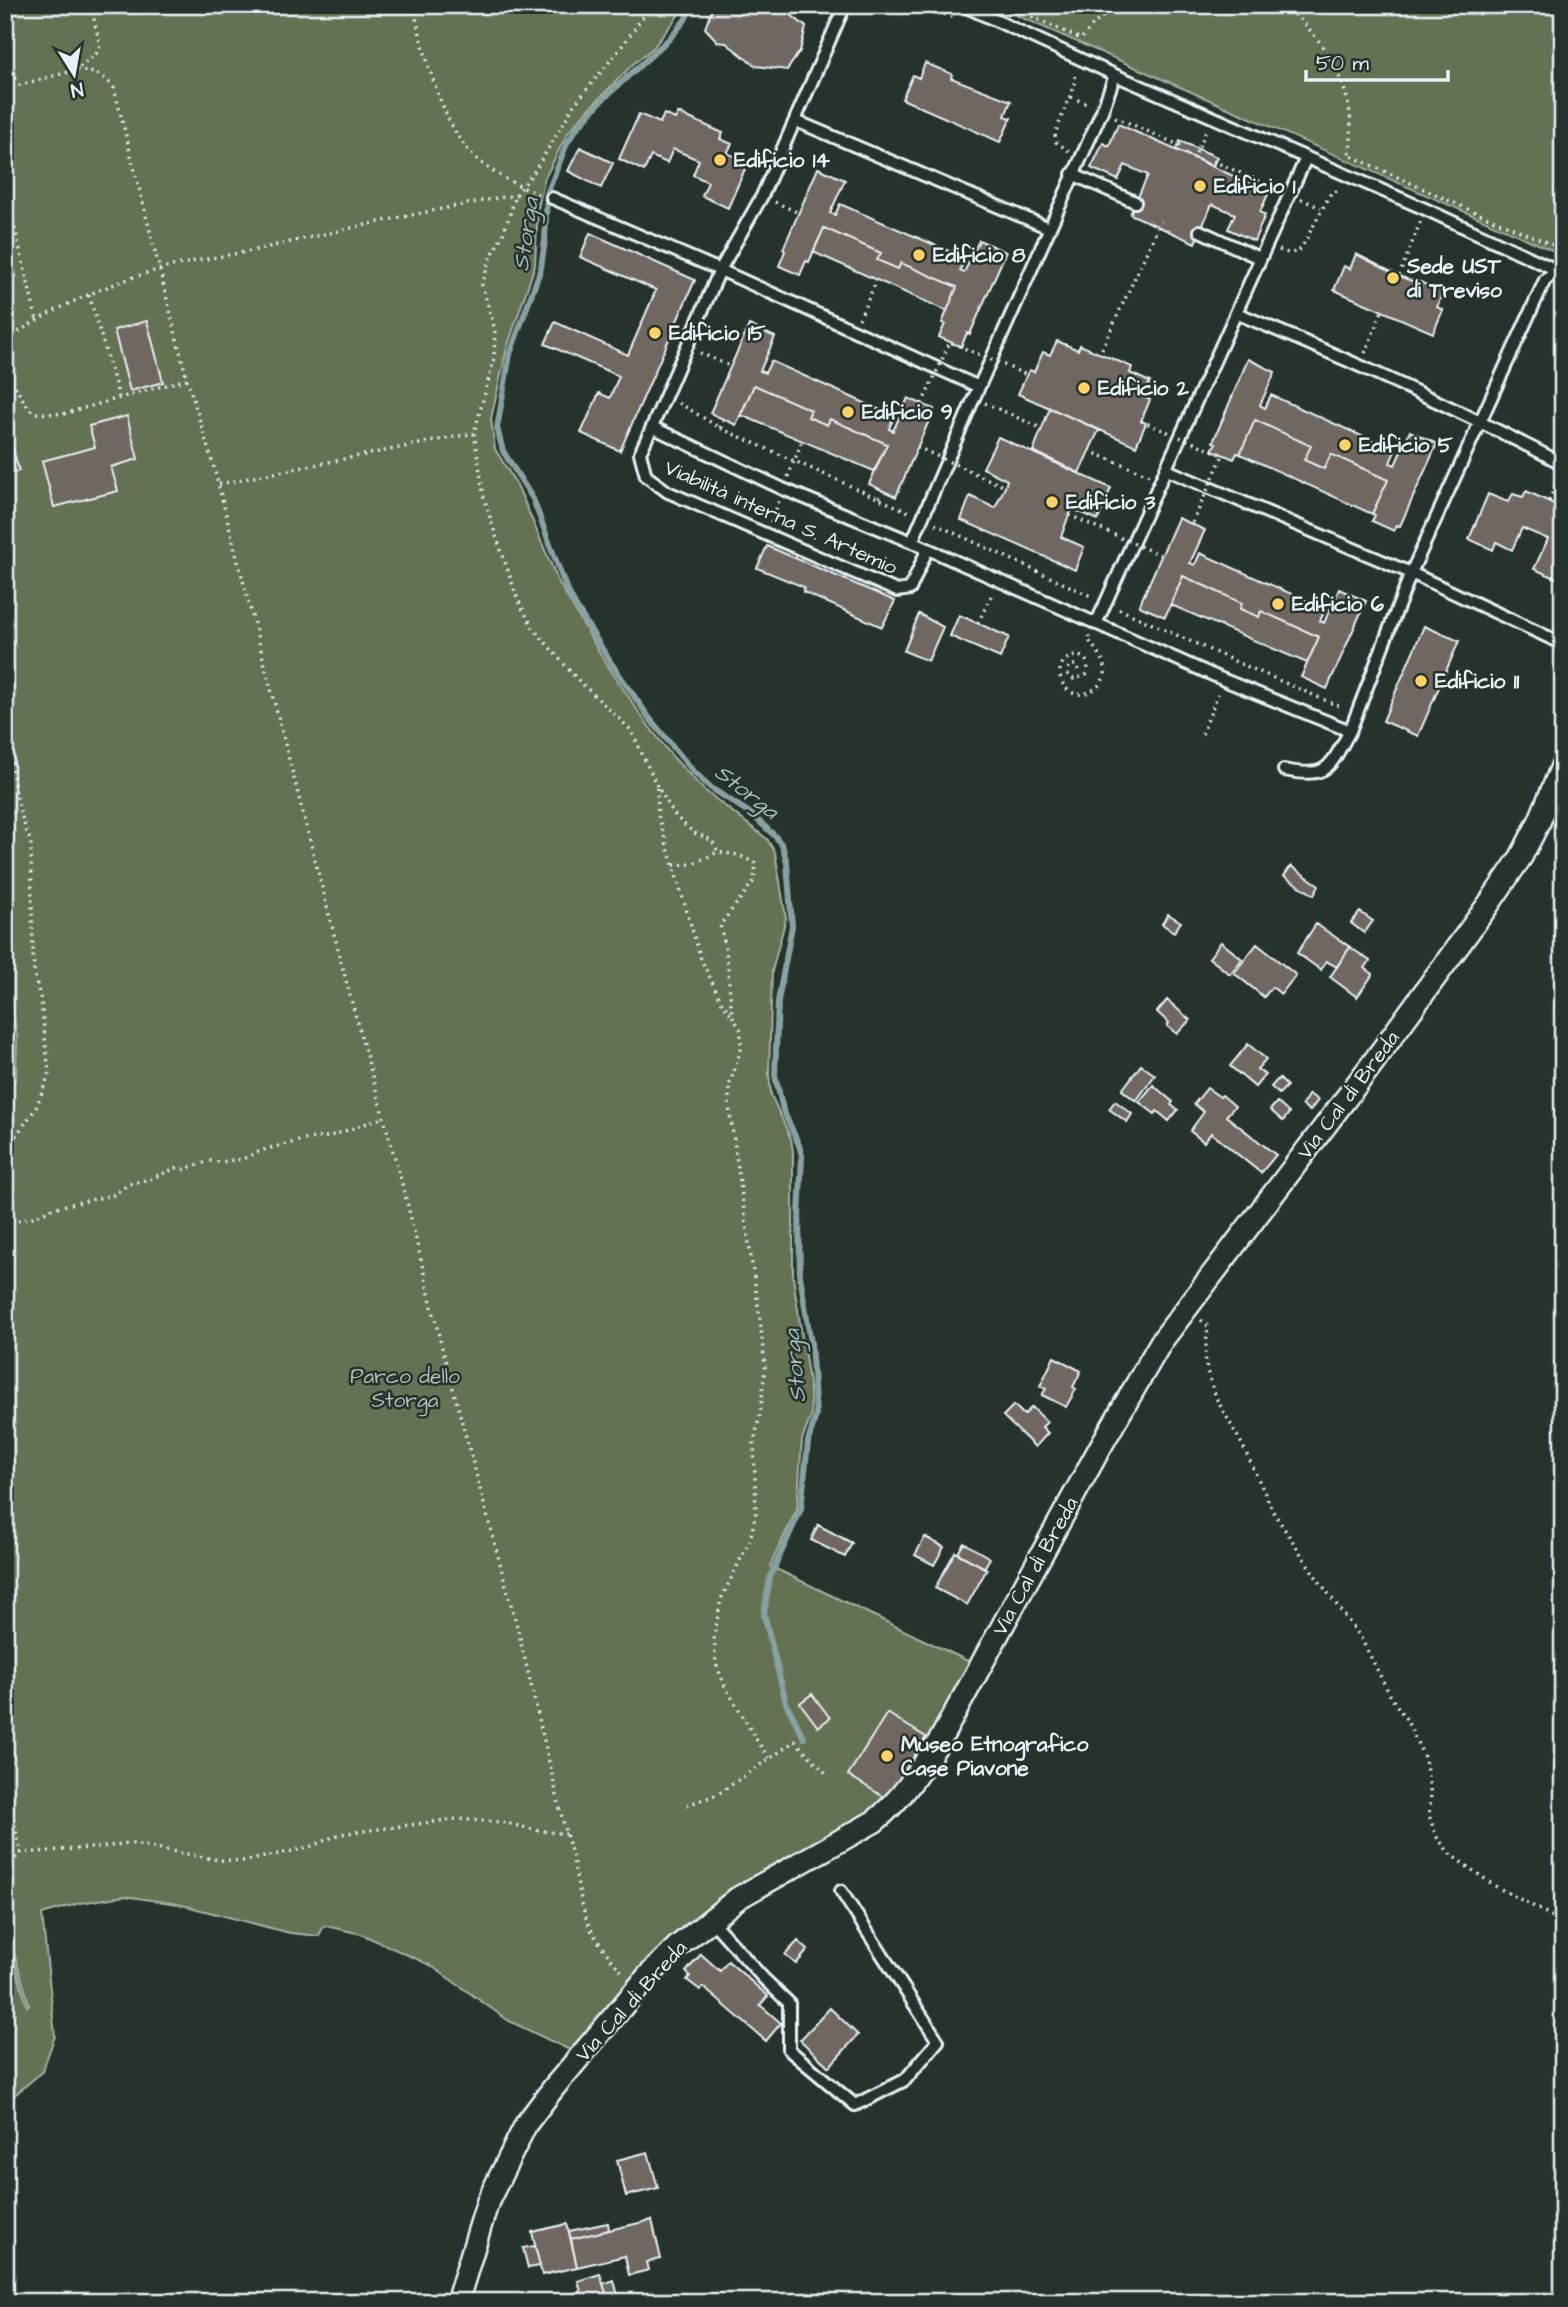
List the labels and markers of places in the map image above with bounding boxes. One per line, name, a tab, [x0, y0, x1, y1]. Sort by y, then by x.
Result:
place label: Edificio 14	[734, 146, 830, 175]
marker: Edificio 14	[712, 152, 728, 168]
place label: Edificio 1	[1214, 172, 1296, 201]
marker: Edificio 1	[1192, 178, 1208, 194]
place label: Edificio 8	[933, 241, 1026, 270]
marker: Edificio 8	[911, 247, 927, 263]
place label: Sede UST di Treviso	[1406, 252, 1502, 305]
marker: Sede UST di Treviso	[1385, 270, 1401, 286]
place label: Edificio 15	[669, 319, 766, 348]
marker: Edificio 15	[647, 325, 663, 341]
place label: Edificio 2	[1098, 374, 1190, 403]
marker: Edificio 2	[1076, 380, 1092, 396]
place label: Edificio 9	[862, 398, 953, 427]
marker: Edificio 9	[840, 404, 856, 420]
place label: Edificio 5	[1359, 431, 1454, 460]
marker: Edificio 5	[1337, 437, 1353, 453]
place label: Edificio 3	[1066, 488, 1156, 517]
marker: Edificio 3	[1044, 494, 1060, 510]
place label: Edificio 6	[1292, 590, 1385, 619]
marker: Edificio 6	[1270, 596, 1286, 612]
place label: Edificio 11	[1435, 667, 1519, 696]
marker: Edificio 11	[1413, 673, 1429, 689]
place label: Museo Etnografico Case Piavone	[901, 1730, 1088, 1783]
marker: Museo Etnografico Case Piavone	[879, 1748, 895, 1764]

